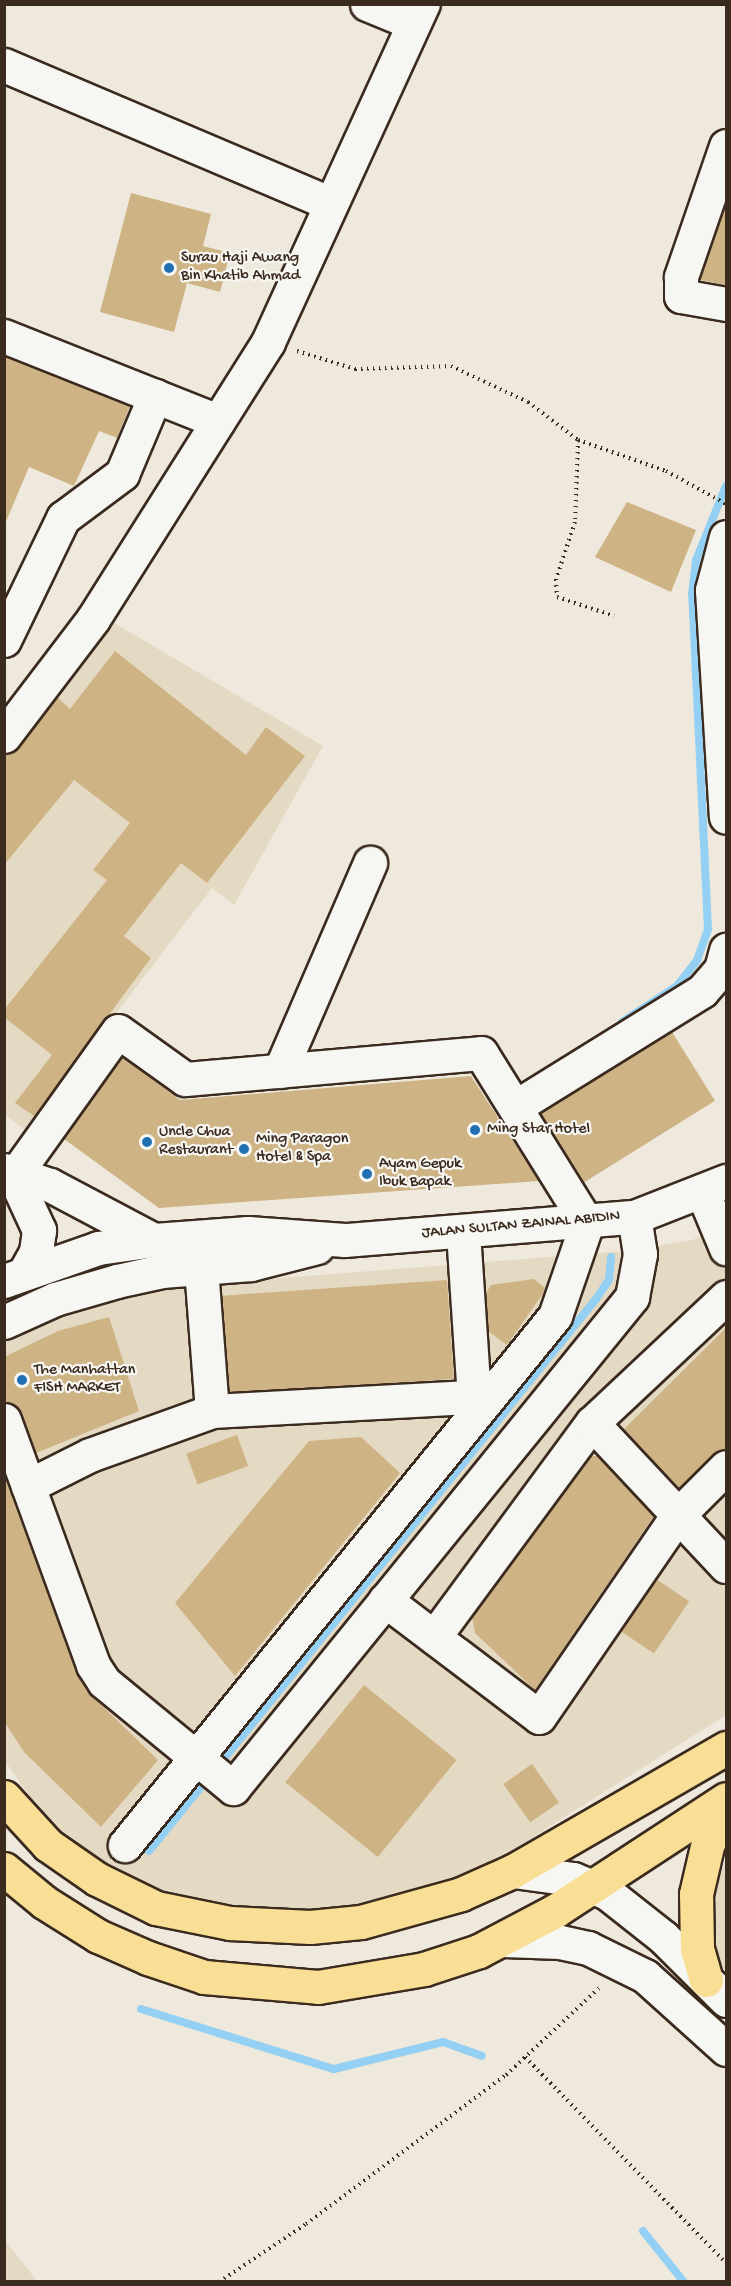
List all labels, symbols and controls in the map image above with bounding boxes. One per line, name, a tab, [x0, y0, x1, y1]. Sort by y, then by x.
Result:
place label: Surau Haji Awang Bin Khatib Ahmad	[181, 249, 300, 287]
marker: Surau Haji Awang Bin Khatib Ahmad	[162, 261, 176, 275]
place label: Ming Star Hotel	[487, 1120, 590, 1140]
place label: Uncle Chua Restaurant	[159, 1123, 233, 1161]
marker: Ming Star Hotel	[468, 1123, 482, 1137]
place label: Ming Paragon Hotel & Spa	[256, 1130, 348, 1168]
marker: Uncle Chua Restaurant	[140, 1135, 154, 1149]
marker: Ming Paragon Hotel & Spa	[237, 1142, 251, 1156]
place label: Ayam Gepuk Ibuk Bapak	[379, 1155, 461, 1193]
marker: Ayam Gepuk Ibuk Bapak	[360, 1167, 374, 1181]
street label: JALAN SULTAN ZAINAL ABIDIN	[421, 1208, 621, 1244]
place label: The Manhattan FISH MARKET	[34, 1361, 135, 1399]
marker: The Manhattan FISH MARKET	[15, 1373, 29, 1387]

